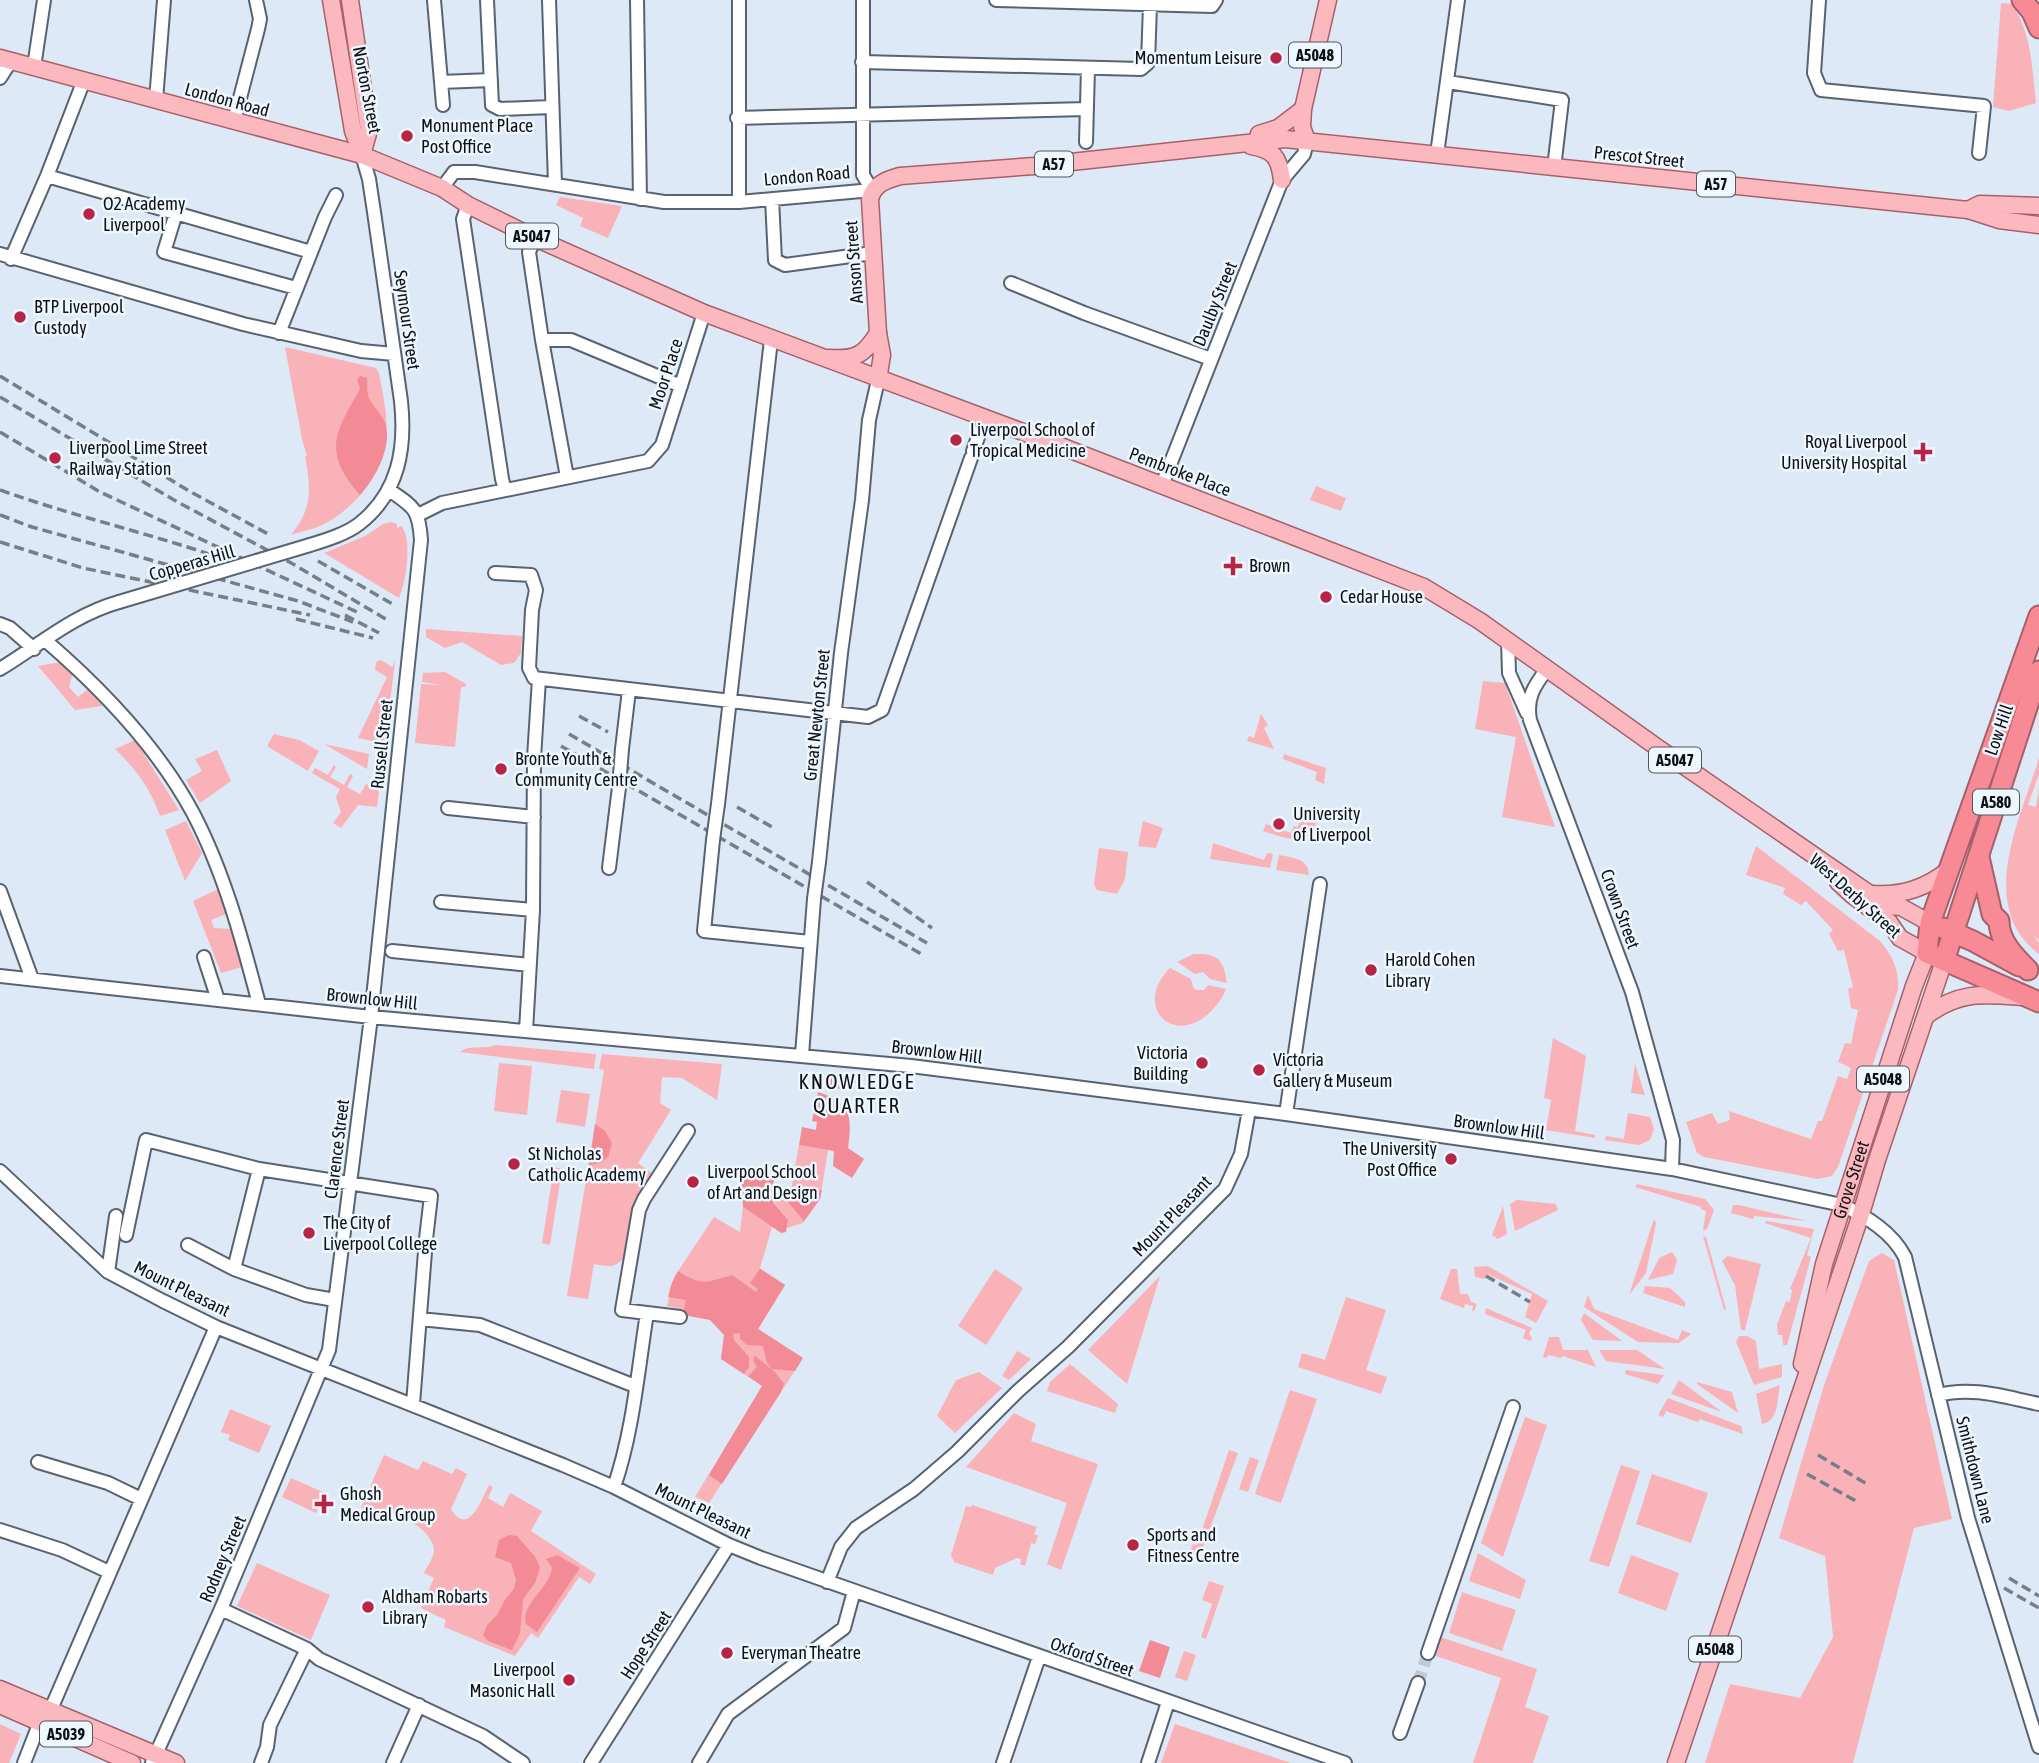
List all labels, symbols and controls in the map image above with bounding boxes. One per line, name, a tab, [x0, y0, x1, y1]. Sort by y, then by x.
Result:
road number: A5048	[1289, 42, 1341, 68]
street label: Norton Street	[349, 45, 386, 135]
place label: Momentum Leisure	[1135, 47, 1262, 68]
marker: Momentum Leisure	[1268, 50, 1284, 66]
street label: London Road	[183, 78, 272, 121]
place label: Monument Place Post Office	[421, 115, 533, 157]
marker: Monument Place Post Office	[399, 128, 415, 144]
street label: Prescot Street	[1593, 141, 1685, 172]
road number: A57	[1035, 152, 1073, 176]
street label: London Road	[763, 161, 851, 190]
road number: A57	[1697, 172, 1735, 196]
place label: O2 Academy Liverpool	[103, 193, 185, 235]
marker: O2 Academy Liverpool	[81, 206, 97, 222]
street label: Anson Street	[840, 220, 867, 304]
road number: A5047	[506, 224, 558, 248]
street label: Daulby Street	[1188, 258, 1241, 349]
street label: Seymour Street	[390, 269, 425, 371]
place label: BTP Liverpool Custody	[34, 296, 124, 338]
marker: BTP Liverpool Custody	[12, 309, 28, 325]
street label: Moor Place	[644, 336, 687, 412]
place label: Liverpool School of Tropical Medicine	[970, 419, 1095, 461]
place label: Royal Liverpool University Hospital	[1781, 431, 1907, 473]
marker: Liverpool School of Tropical Medicine	[948, 432, 964, 448]
place label: Liverpool Lime Street Railway Station	[69, 437, 208, 479]
marker: Royal Liverpool University Hospital	[1913, 442, 1933, 462]
street label: Pembroke Place	[1126, 443, 1234, 501]
marker: Liverpool Lime Street Railway Station	[47, 450, 63, 466]
street label: Copperas Hill	[147, 540, 237, 585]
place label: Brown	[1249, 555, 1291, 576]
marker: Brown	[1223, 556, 1243, 576]
place label: Cedar House	[1340, 586, 1423, 607]
marker: Cedar House	[1318, 589, 1334, 605]
street label: Great Newton Street	[799, 648, 834, 782]
street label: Russell Street	[366, 698, 397, 790]
street label: Low Hill	[1980, 701, 2017, 758]
place label: Bronte Youth & Community Centre	[515, 748, 638, 790]
road number: A5047	[1649, 748, 1701, 772]
marker: Bronte Youth & Community Centre	[493, 761, 509, 777]
road number: A580	[1973, 790, 2019, 814]
place label: University of Liverpool	[1293, 803, 1371, 845]
marker: University of Liverpool	[1271, 816, 1287, 832]
street label: West Derby Street	[1805, 849, 1905, 942]
street label: Crown Street	[1596, 866, 1645, 951]
place label: Harold Cohen Library	[1385, 949, 1475, 991]
marker: Harold Cohen Library	[1363, 962, 1379, 978]
street label: Brownlow Hill	[325, 983, 419, 1014]
street label: Brownlow Hill	[890, 1035, 984, 1068]
place label: Victoria Building	[1133, 1042, 1188, 1084]
place label: Victoria Gallery & Museum	[1273, 1049, 1392, 1091]
marker: Victoria Building	[1194, 1055, 1210, 1071]
marker: Victoria Gallery & Museum	[1251, 1062, 1267, 1078]
road number: A5048	[1857, 1066, 1909, 1092]
district label: KNOWLEDGE QUARTER	[799, 1069, 915, 1117]
street label: Clarence Street	[320, 1098, 353, 1200]
street label: Brownlow Hill	[1452, 1110, 1546, 1143]
place label: The University Post Office	[1343, 1138, 1437, 1180]
street label: Grove Street	[1828, 1138, 1873, 1221]
place label: St Nicholas Catholic Academy	[528, 1143, 646, 1185]
marker: The University Post Office	[1443, 1151, 1459, 1167]
marker: St Nicholas Catholic Academy	[506, 1156, 522, 1172]
place label: Liverpool School of Art and Design	[707, 1161, 818, 1203]
street label: Mount Pleasant	[1128, 1171, 1215, 1260]
marker: Liverpool School of Art and Design	[685, 1174, 701, 1190]
place label: The City of Liverpool College	[323, 1212, 437, 1254]
marker: The City of Liverpool College	[301, 1225, 317, 1241]
street label: Mount Pleasant	[131, 1256, 234, 1321]
street label: Smithdown Lane	[1952, 1414, 1999, 1526]
street label: Mount Pleasant	[652, 1478, 755, 1543]
place label: Ghosh Medical Group	[340, 1483, 436, 1525]
marker: Ghosh Medical Group	[314, 1494, 334, 1514]
street label: Rodney Street	[195, 1512, 250, 1605]
place label: Sports and Fitness Centre	[1147, 1524, 1239, 1566]
marker: Sports and Fitness Centre	[1125, 1537, 1141, 1553]
place label: Aldham Robarts Library	[382, 1586, 488, 1628]
marker: Aldham Robarts Library	[360, 1599, 376, 1615]
street label: Hope Street	[616, 1606, 676, 1683]
street label: Oxford Street	[1048, 1632, 1137, 1681]
road number: A5048	[1689, 1637, 1741, 1662]
place label: Everyman Theatre	[741, 1642, 861, 1663]
marker: Everyman Theatre	[719, 1645, 735, 1661]
place label: Liverpool Masonic Hall	[469, 1659, 555, 1701]
marker: Liverpool Masonic Hall	[561, 1672, 577, 1688]
road number: A5039	[40, 1722, 92, 1746]

